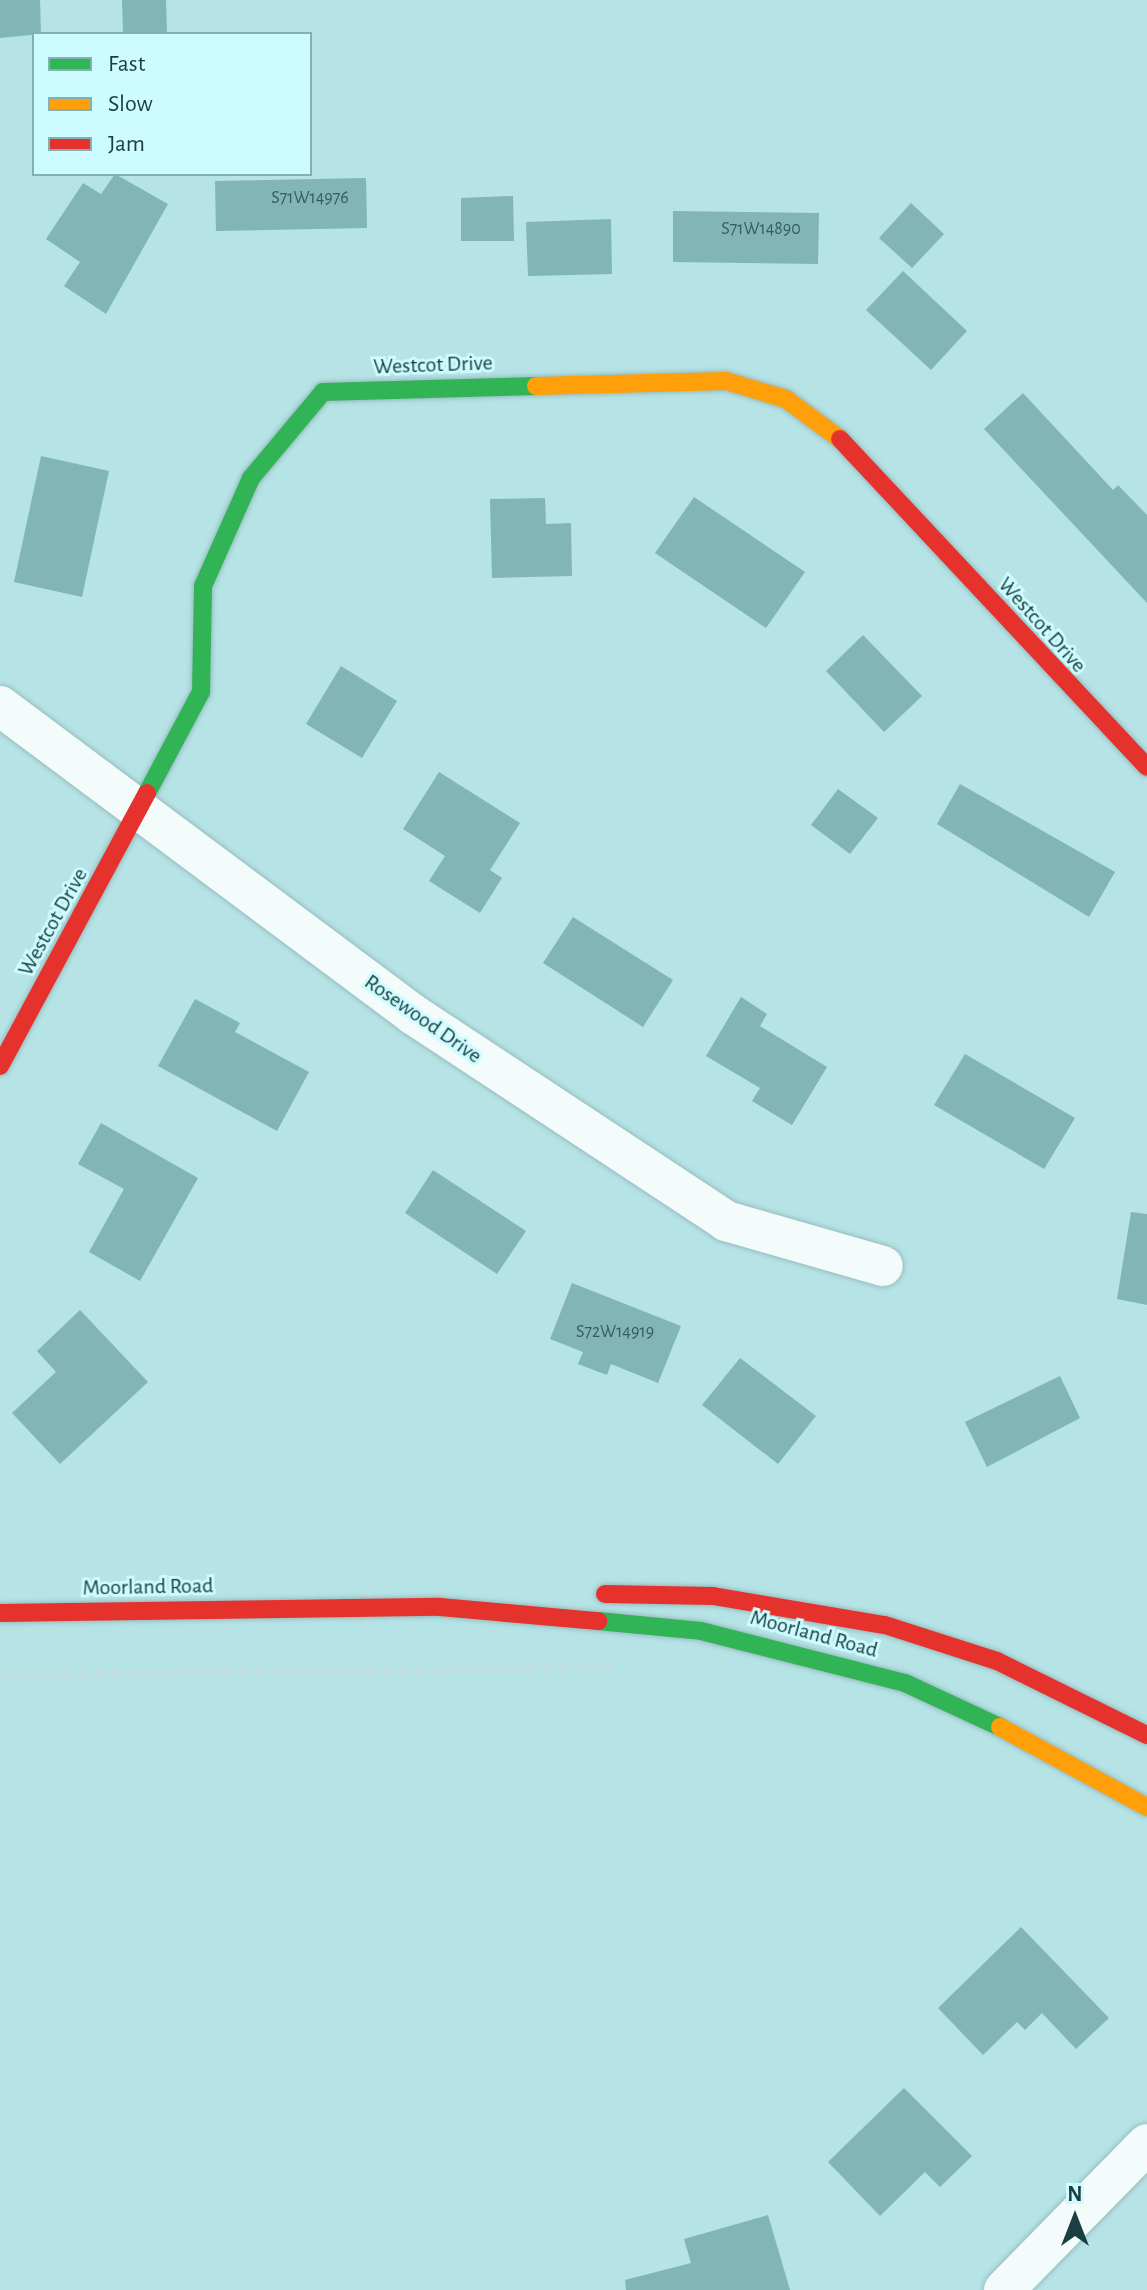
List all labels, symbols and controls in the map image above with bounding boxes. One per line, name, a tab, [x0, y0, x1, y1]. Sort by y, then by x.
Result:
legend	[32, 32, 312, 176]
text: Fast	[108, 52, 145, 76]
text: Slow	[108, 92, 153, 116]
text: Jam	[108, 132, 145, 156]
house number: S71W14976	[271, 187, 349, 209]
house number: S71W14890	[721, 218, 801, 240]
street label: Westcot Drive	[373, 350, 493, 380]
street label: Westcot Drive	[992, 572, 1092, 678]
street label: Westcot Drive	[13, 863, 93, 981]
street label: Rosewood Drive	[359, 969, 487, 1069]
house number: S72W14919	[576, 1321, 654, 1343]
street label: Moorland Road	[82, 1573, 214, 1601]
street label: Moorland Road	[747, 1604, 881, 1664]
north arrow	[1035, 2178, 1115, 2258]
text: N	[1067, 2183, 1083, 2205]

